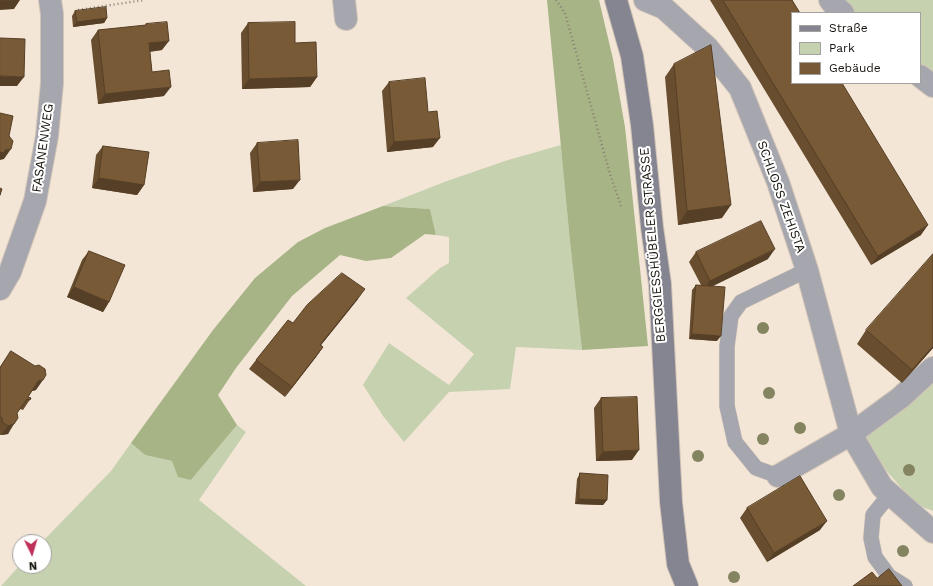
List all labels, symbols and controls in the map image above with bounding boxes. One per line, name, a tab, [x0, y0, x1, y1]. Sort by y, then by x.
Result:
legend	[791, 12, 921, 84]
text: Straße	[829, 21, 868, 35]
text: Park	[829, 41, 855, 55]
text: Gebäude	[829, 61, 881, 75]
street label: FASANENWEG	[29, 103, 57, 193]
street label: SCHLOSS ZEHISTA	[753, 139, 809, 255]
street label: BERGGIESSHÜBELER STRASSE	[637, 147, 669, 343]
north arrow	[12, 534, 52, 574]
text: N	[28, 559, 38, 572]

